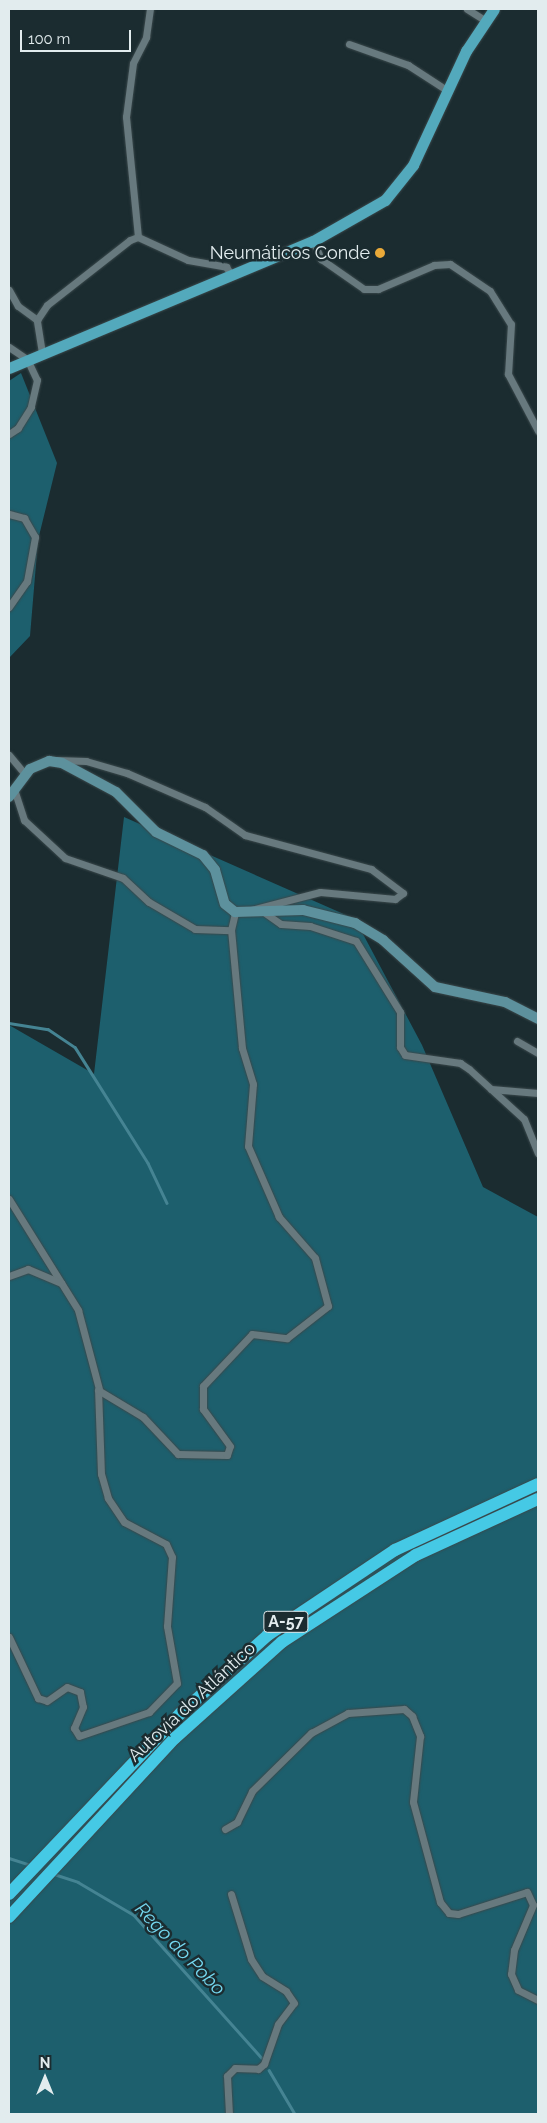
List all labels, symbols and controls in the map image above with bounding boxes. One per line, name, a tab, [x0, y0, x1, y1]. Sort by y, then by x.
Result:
scale bar	[22, 20, 134, 52]
text: 100 m	[28, 30, 70, 48]
place label: Neumáticos Conde	[210, 242, 370, 264]
marker: Neumáticos Conde	[374, 247, 386, 259]
road number: A-57	[262, 1608, 310, 1635]
street label: Autovía do Atlántico	[124, 1637, 260, 1767]
water label: Rego do Pobo	[130, 1898, 230, 2000]
north arrow	[20, 2053, 70, 2103]
text: N	[40, 2055, 50, 2071]

